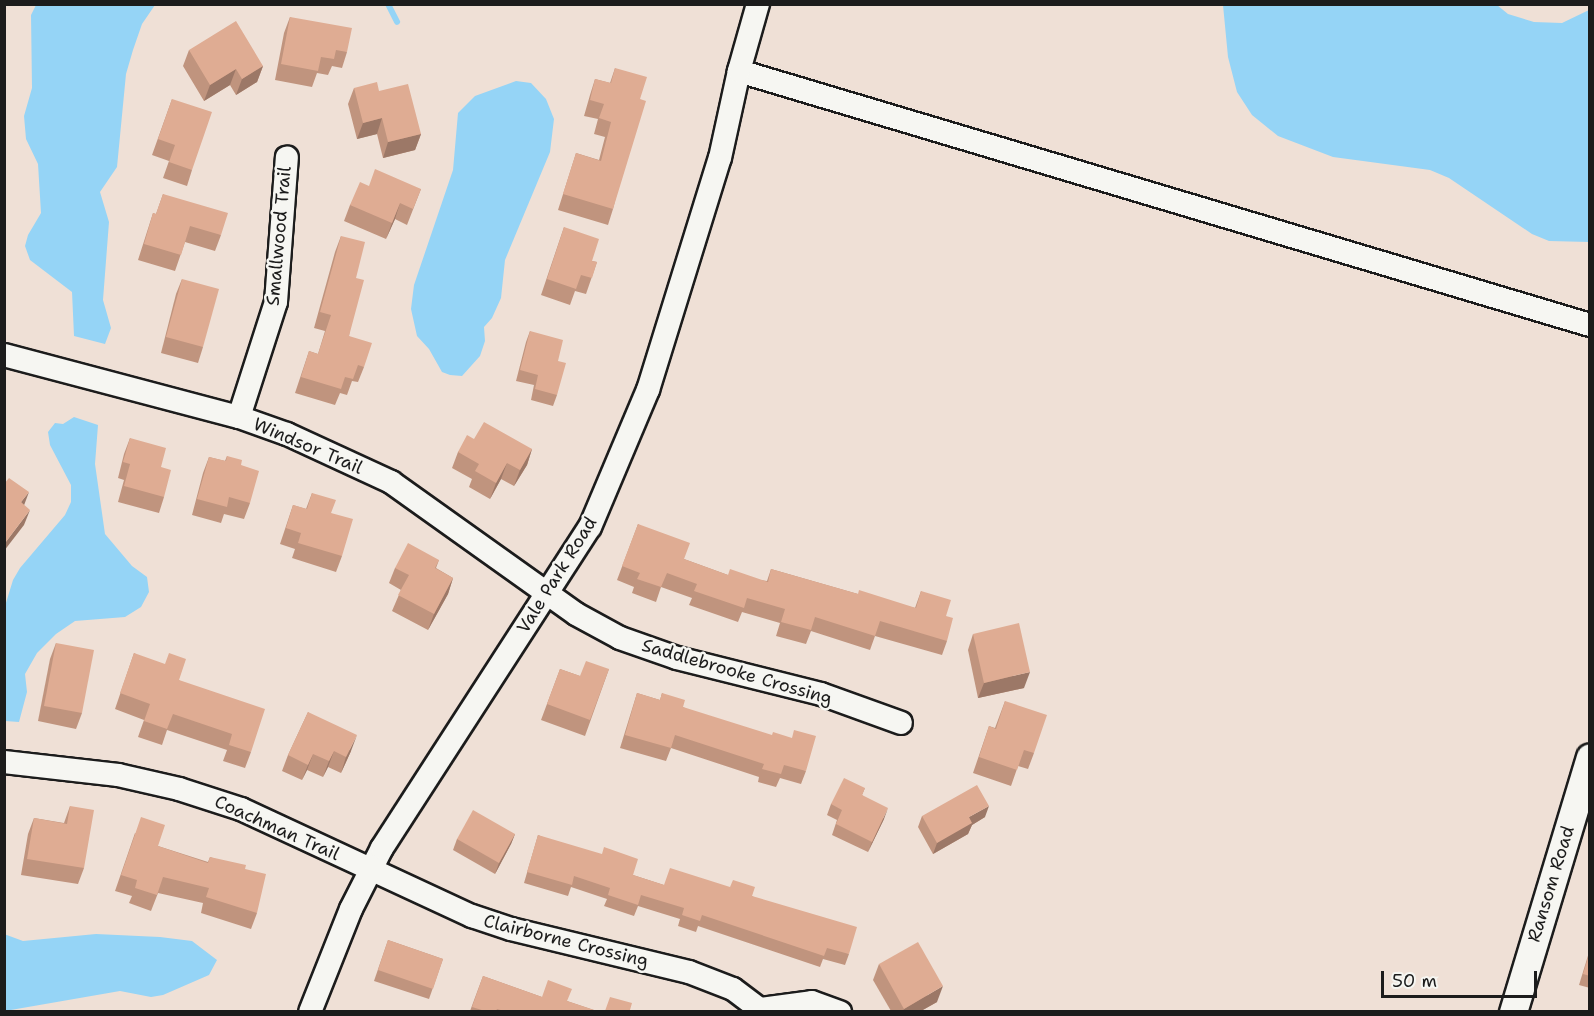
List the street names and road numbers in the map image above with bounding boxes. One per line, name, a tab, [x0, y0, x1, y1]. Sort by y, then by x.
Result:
street label: Smallwood Trail	[262, 165, 296, 307]
street label: Windsor Trail	[250, 413, 366, 479]
street label: Vale Park Road	[513, 513, 601, 637]
street label: Saddlebrooke Crossing	[639, 634, 835, 710]
street label: Coachman Trail	[211, 791, 343, 865]
street label: Ransom Road	[1523, 823, 1579, 945]
street label: Clairborne Crossing	[481, 910, 651, 972]

